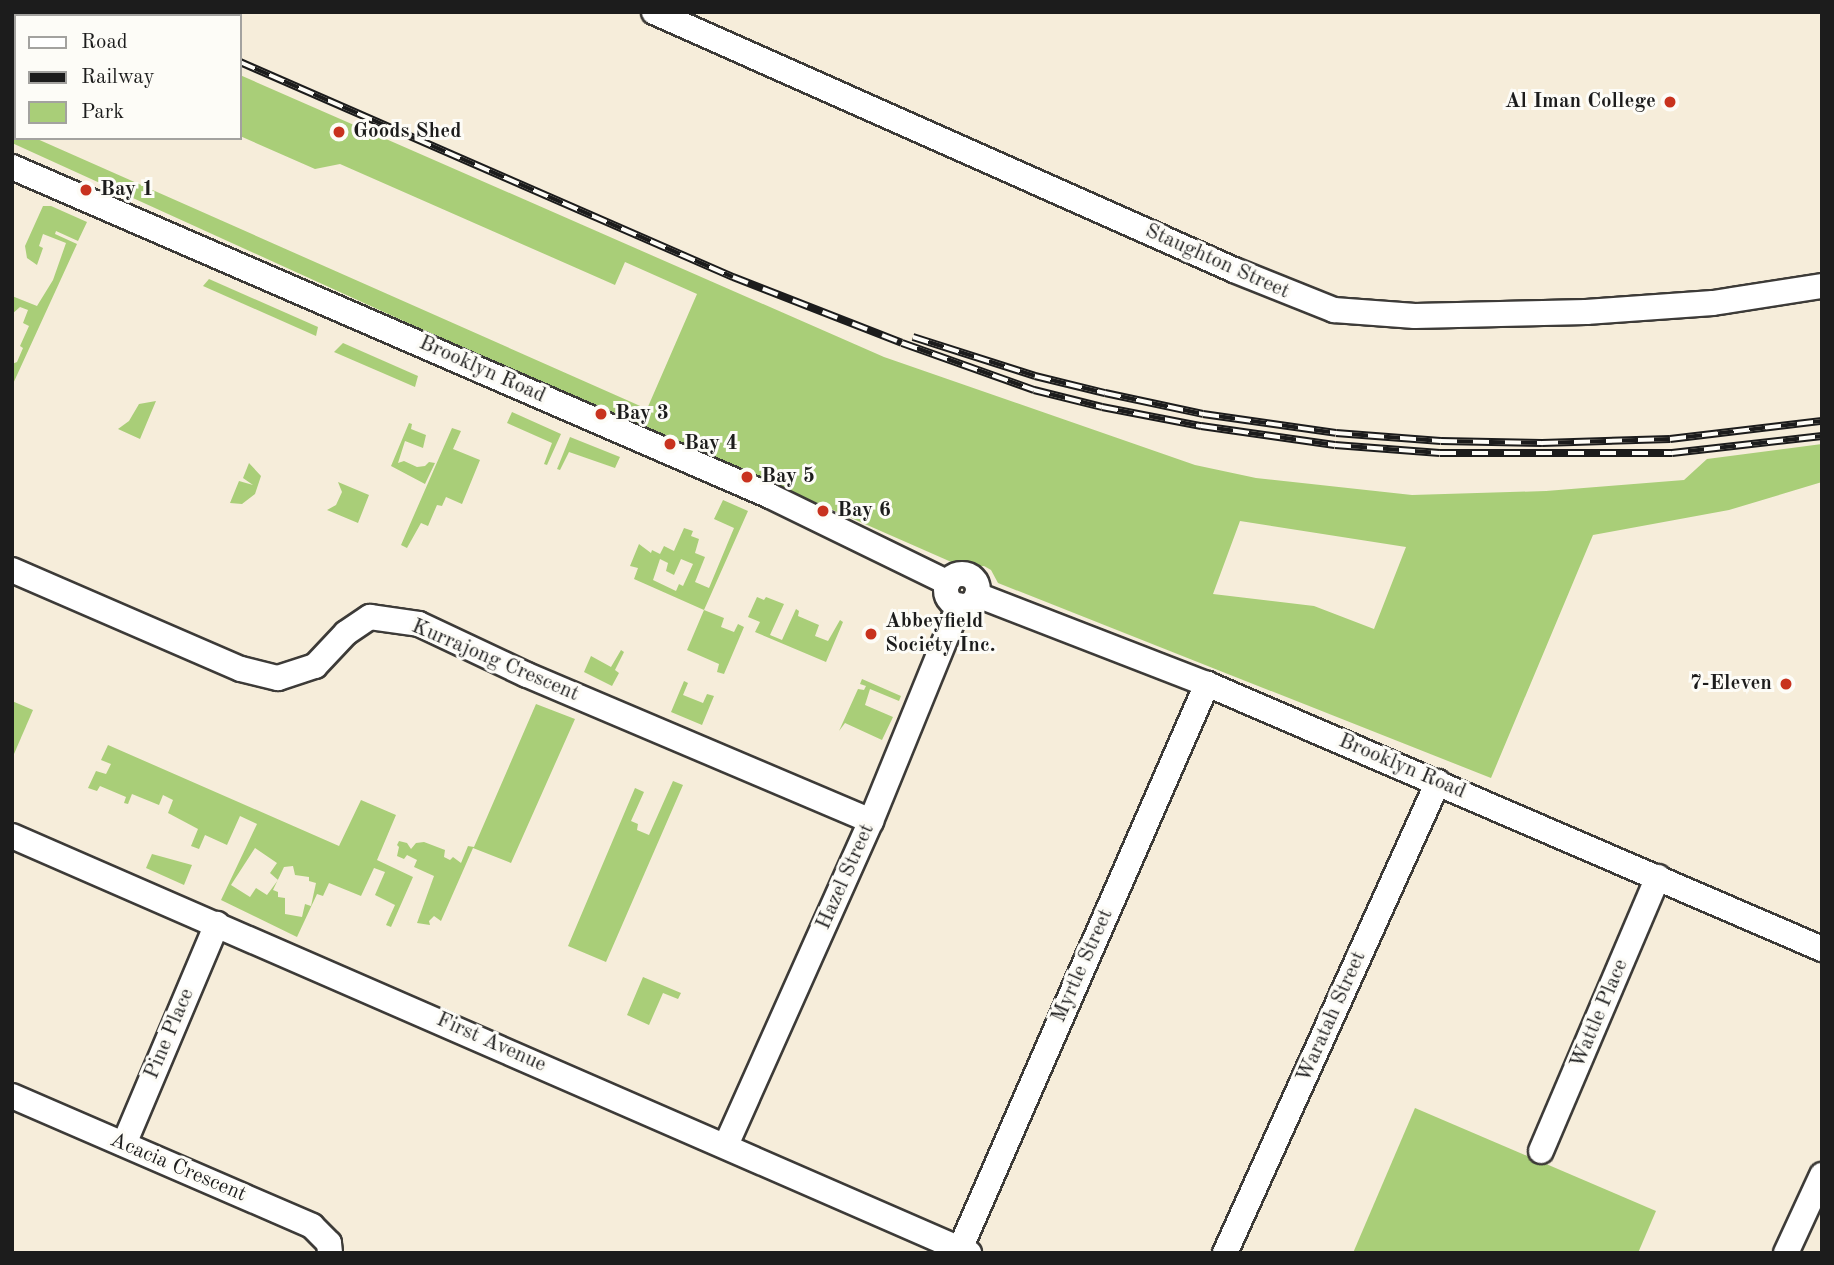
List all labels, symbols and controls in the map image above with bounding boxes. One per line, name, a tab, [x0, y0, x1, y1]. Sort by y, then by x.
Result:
legend	[14, 14, 242, 140]
text: Road	[81, 32, 128, 53]
text: Railway	[81, 67, 155, 88]
place label: Al Iman College	[1505, 89, 1656, 115]
marker: Al Iman College	[1662, 94, 1678, 110]
text: Park	[81, 102, 124, 123]
place label: Goods Shed	[353, 119, 461, 145]
marker: Goods Shed	[331, 124, 347, 140]
place label: Bay 1	[100, 177, 154, 203]
marker: Bay 1	[78, 182, 94, 198]
street label: Staughton Street	[1141, 219, 1293, 305]
street label: Brooklyn Road	[415, 331, 549, 409]
place label: Bay 3	[615, 401, 669, 427]
marker: Bay 3	[593, 406, 609, 422]
place label: Bay 4	[684, 431, 738, 457]
marker: Bay 4	[662, 436, 678, 452]
place label: Bay 5	[761, 464, 815, 490]
marker: Bay 5	[739, 469, 755, 485]
place label: Bay 6	[837, 498, 891, 524]
marker: Bay 6	[815, 503, 831, 519]
place label: Abbeyfield Society Inc.	[885, 609, 996, 659]
street label: Kurrajong Crescent	[408, 614, 582, 708]
marker: Abbeyfield Society Inc.	[863, 626, 879, 642]
place label: 7-Eleven	[1690, 671, 1772, 697]
marker: 7-Eleven	[1778, 676, 1794, 692]
street label: Brooklyn Road	[1335, 729, 1469, 805]
street label: Hazel Street	[812, 820, 880, 934]
street label: Myrtle Street	[1047, 905, 1119, 1027]
street label: Waratah Street	[1292, 948, 1372, 1086]
street label: Wattle Place	[1566, 956, 1634, 1072]
street label: Pine Place	[140, 985, 200, 1083]
street label: First Avenue	[432, 1008, 550, 1078]
street label: Acacia Crescent	[106, 1128, 250, 1208]

